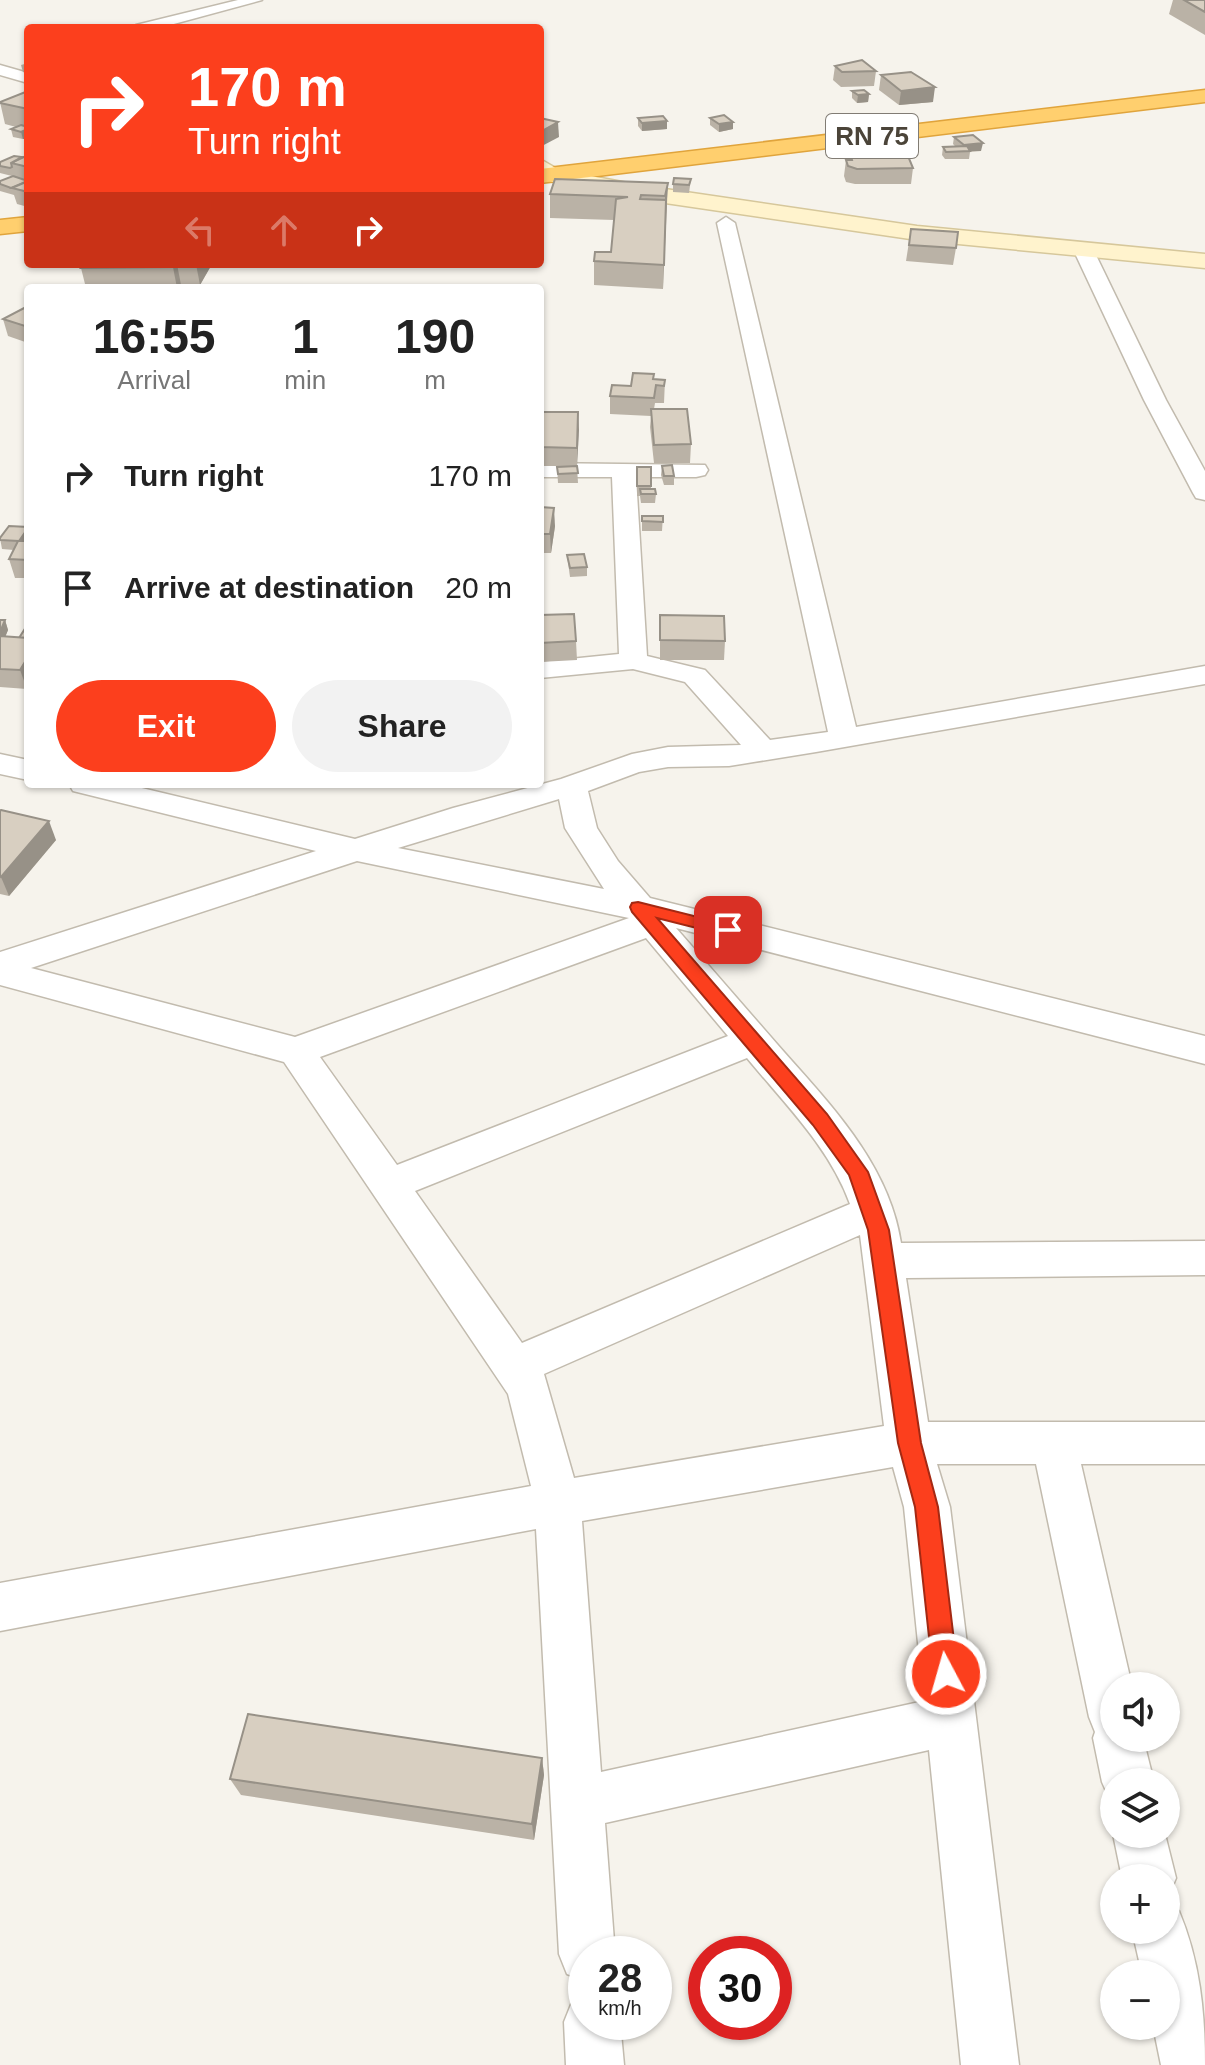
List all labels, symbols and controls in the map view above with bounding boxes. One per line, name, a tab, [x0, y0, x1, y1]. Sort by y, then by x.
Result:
text: 170 m	[188, 55, 347, 118]
icon: right	[56, 56, 160, 160]
road number: RN 75	[826, 114, 918, 158]
text: Turn right	[188, 121, 341, 162]
icon: left	[178, 208, 222, 252]
icon: ahead	[262, 208, 306, 252]
icon: right	[346, 208, 390, 252]
text: 16:55	[93, 310, 216, 363]
text: 1	[292, 310, 319, 363]
text: 190	[395, 310, 475, 363]
text: Arrival	[117, 365, 191, 395]
text: min	[284, 365, 326, 395]
text: m	[424, 365, 446, 395]
icon: right	[56, 454, 100, 498]
text: Turn right	[124, 459, 263, 492]
text: 170 m	[429, 459, 512, 492]
icon: arrive	[56, 566, 100, 610]
text: Arrive at destination	[124, 571, 414, 604]
text: 20 m	[445, 571, 512, 604]
button: Exit	[56, 680, 276, 772]
button: Share	[292, 680, 512, 772]
pin	[694, 896, 762, 964]
icon: arrive	[706, 908, 750, 952]
position arrow	[904, 1632, 988, 1716]
map controls	[1100, 1672, 1180, 2040]
button: sound	[1100, 1672, 1180, 1752]
button: layers	[1100, 1768, 1180, 1848]
button: +	[1100, 1864, 1180, 1944]
speed limit sign: 30	[688, 1936, 792, 2040]
text: 28	[598, 1956, 642, 2000]
button: −	[1100, 1960, 1180, 2040]
text: km/h	[598, 1997, 642, 2019]

